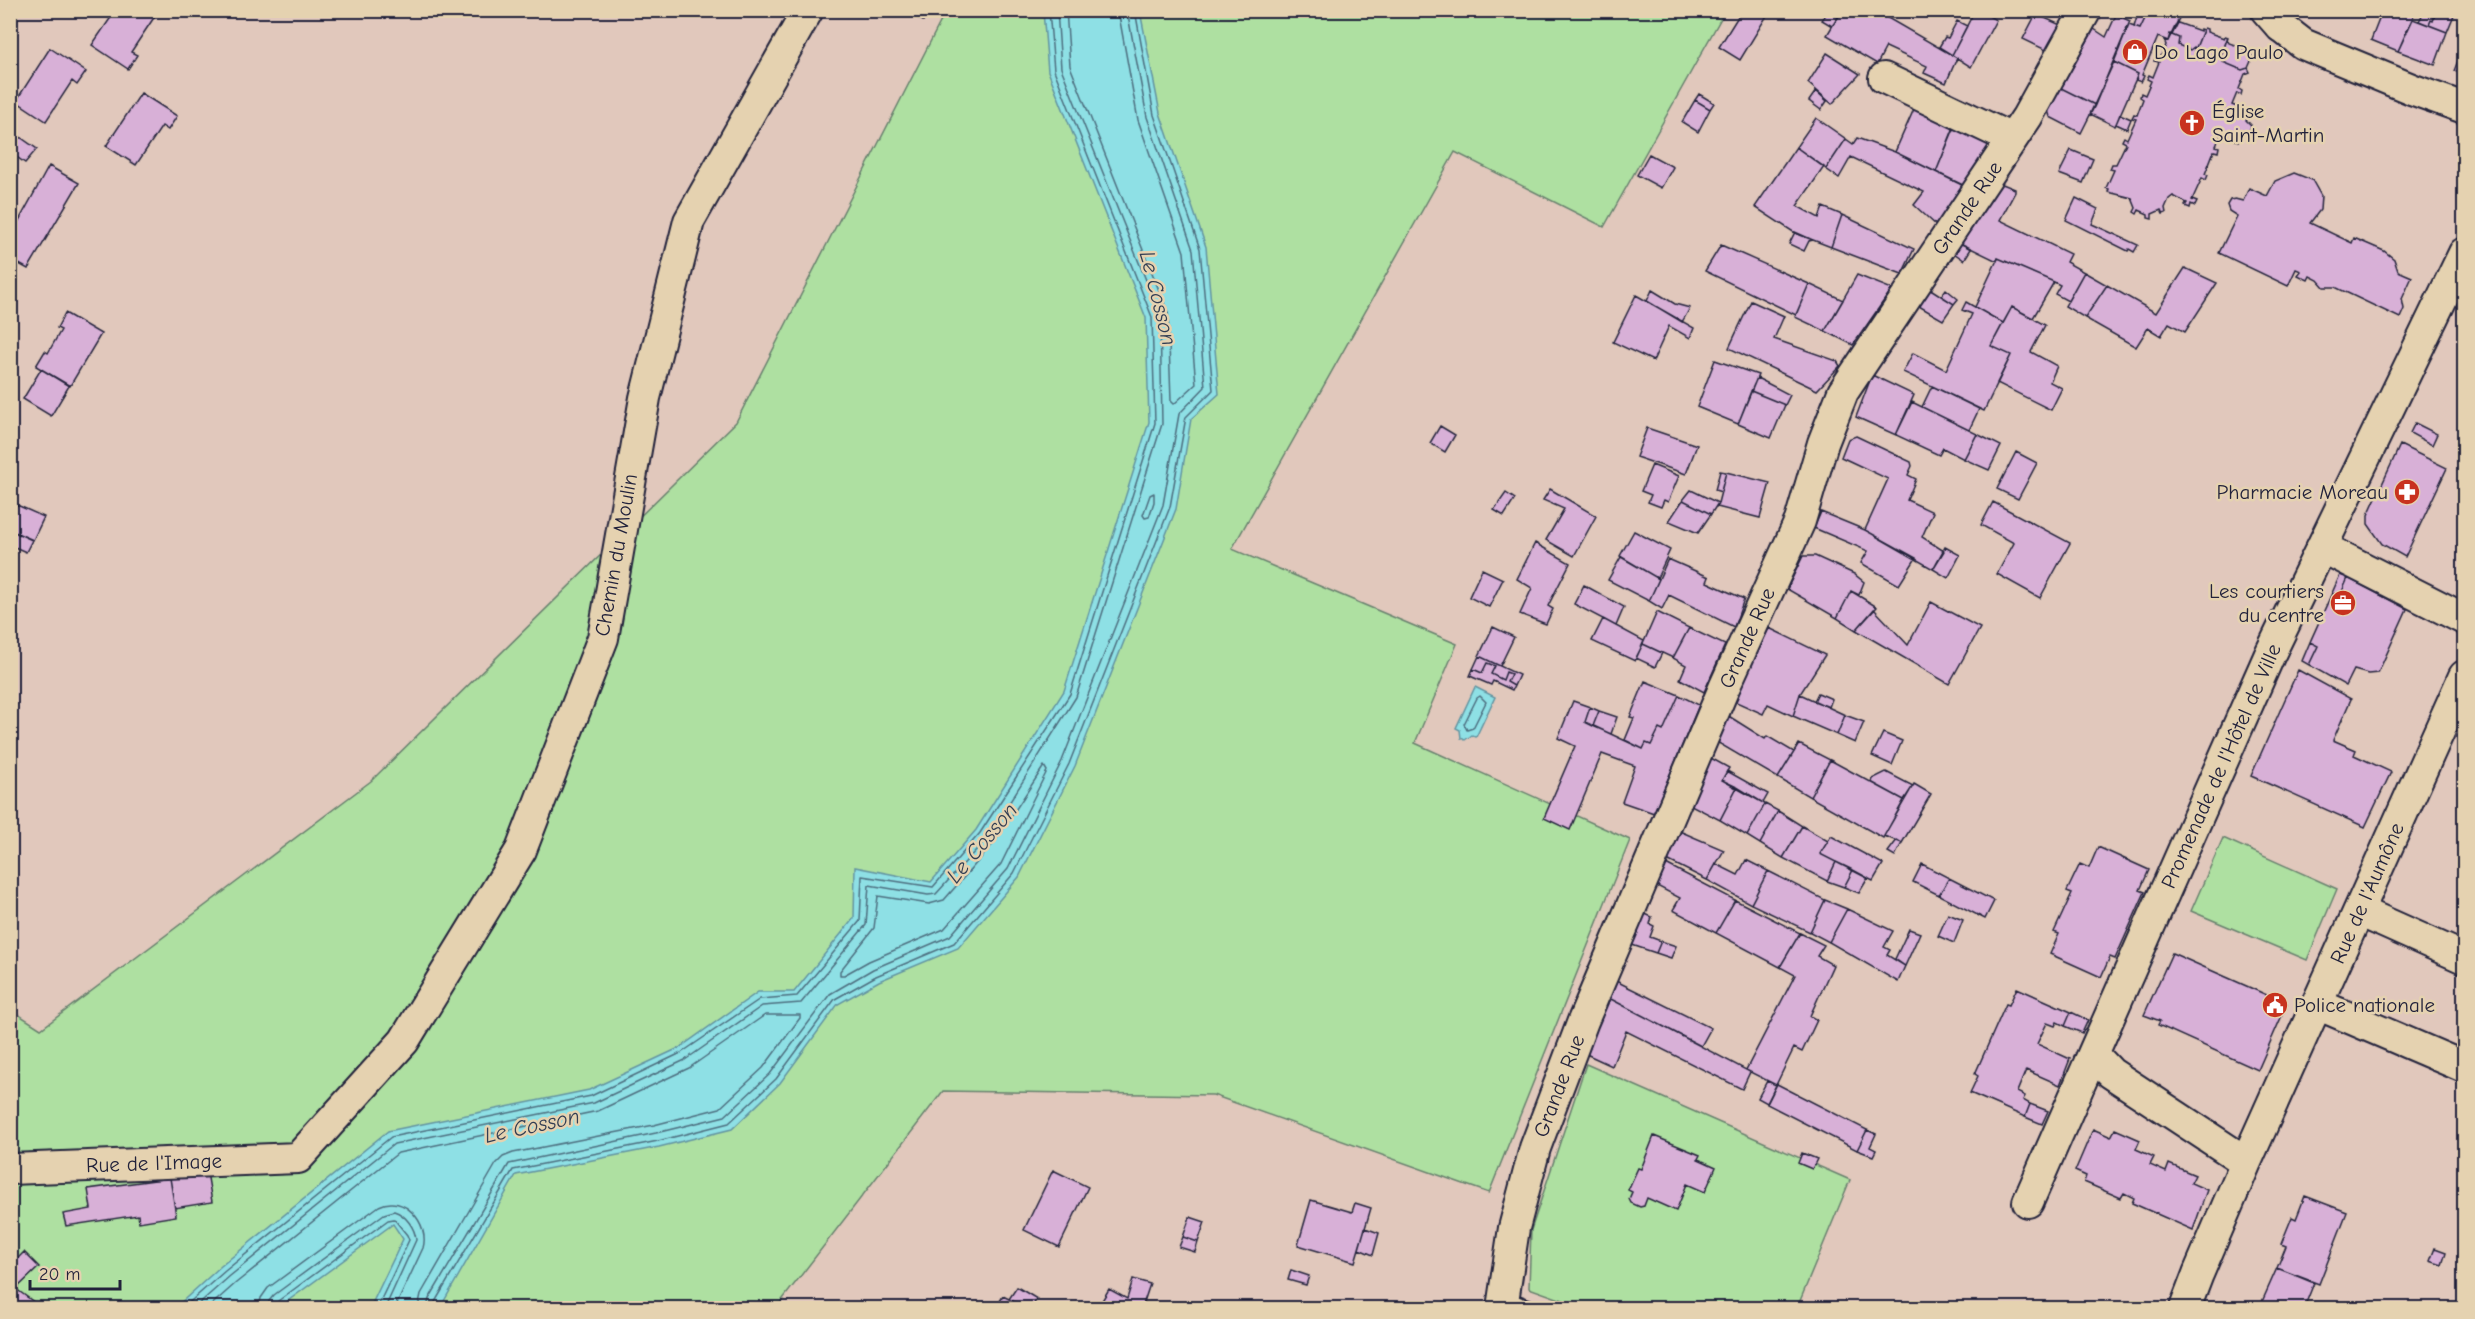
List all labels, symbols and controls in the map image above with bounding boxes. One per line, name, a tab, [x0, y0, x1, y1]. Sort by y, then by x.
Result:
shop icon: Do Lago Paulo	[2120, 37, 2150, 67]
place label: Do Lago Paulo	[2154, 40, 2284, 64]
place label: Église Saint-Martin	[2212, 99, 2324, 147]
church icon: Église Saint-Martin	[2177, 108, 2207, 138]
street label: Grande Rue	[1927, 157, 2007, 259]
water label: Le Cosson	[1134, 248, 1182, 348]
street label: Chemin du Moulin	[590, 472, 642, 638]
pharmacy icon: Pharmacie Moreau	[2392, 477, 2422, 507]
place label: Pharmacie Moreau	[2216, 480, 2388, 504]
place label: Les courtiers du centre	[2209, 579, 2324, 627]
street label: Grande Rue	[1714, 584, 1780, 692]
office icon: Les courtiers du centre	[2328, 588, 2358, 618]
street label: Promenade de l'Hôtel de Ville	[2156, 640, 2286, 892]
water label: Le Cosson	[941, 798, 1023, 888]
street label: Rue de l'Aumône	[2325, 819, 2409, 967]
public building icon: Police nationale	[2260, 990, 2290, 1020]
place label: Police nationale	[2294, 993, 2435, 1017]
street label: Grande Rue	[1528, 1031, 1590, 1141]
water label: Le Cosson	[482, 1103, 582, 1149]
street label: Rue de l'Image	[85, 1149, 223, 1177]
scale bar	[30, 1253, 120, 1291]
text: 20 m	[39, 1264, 80, 1285]

